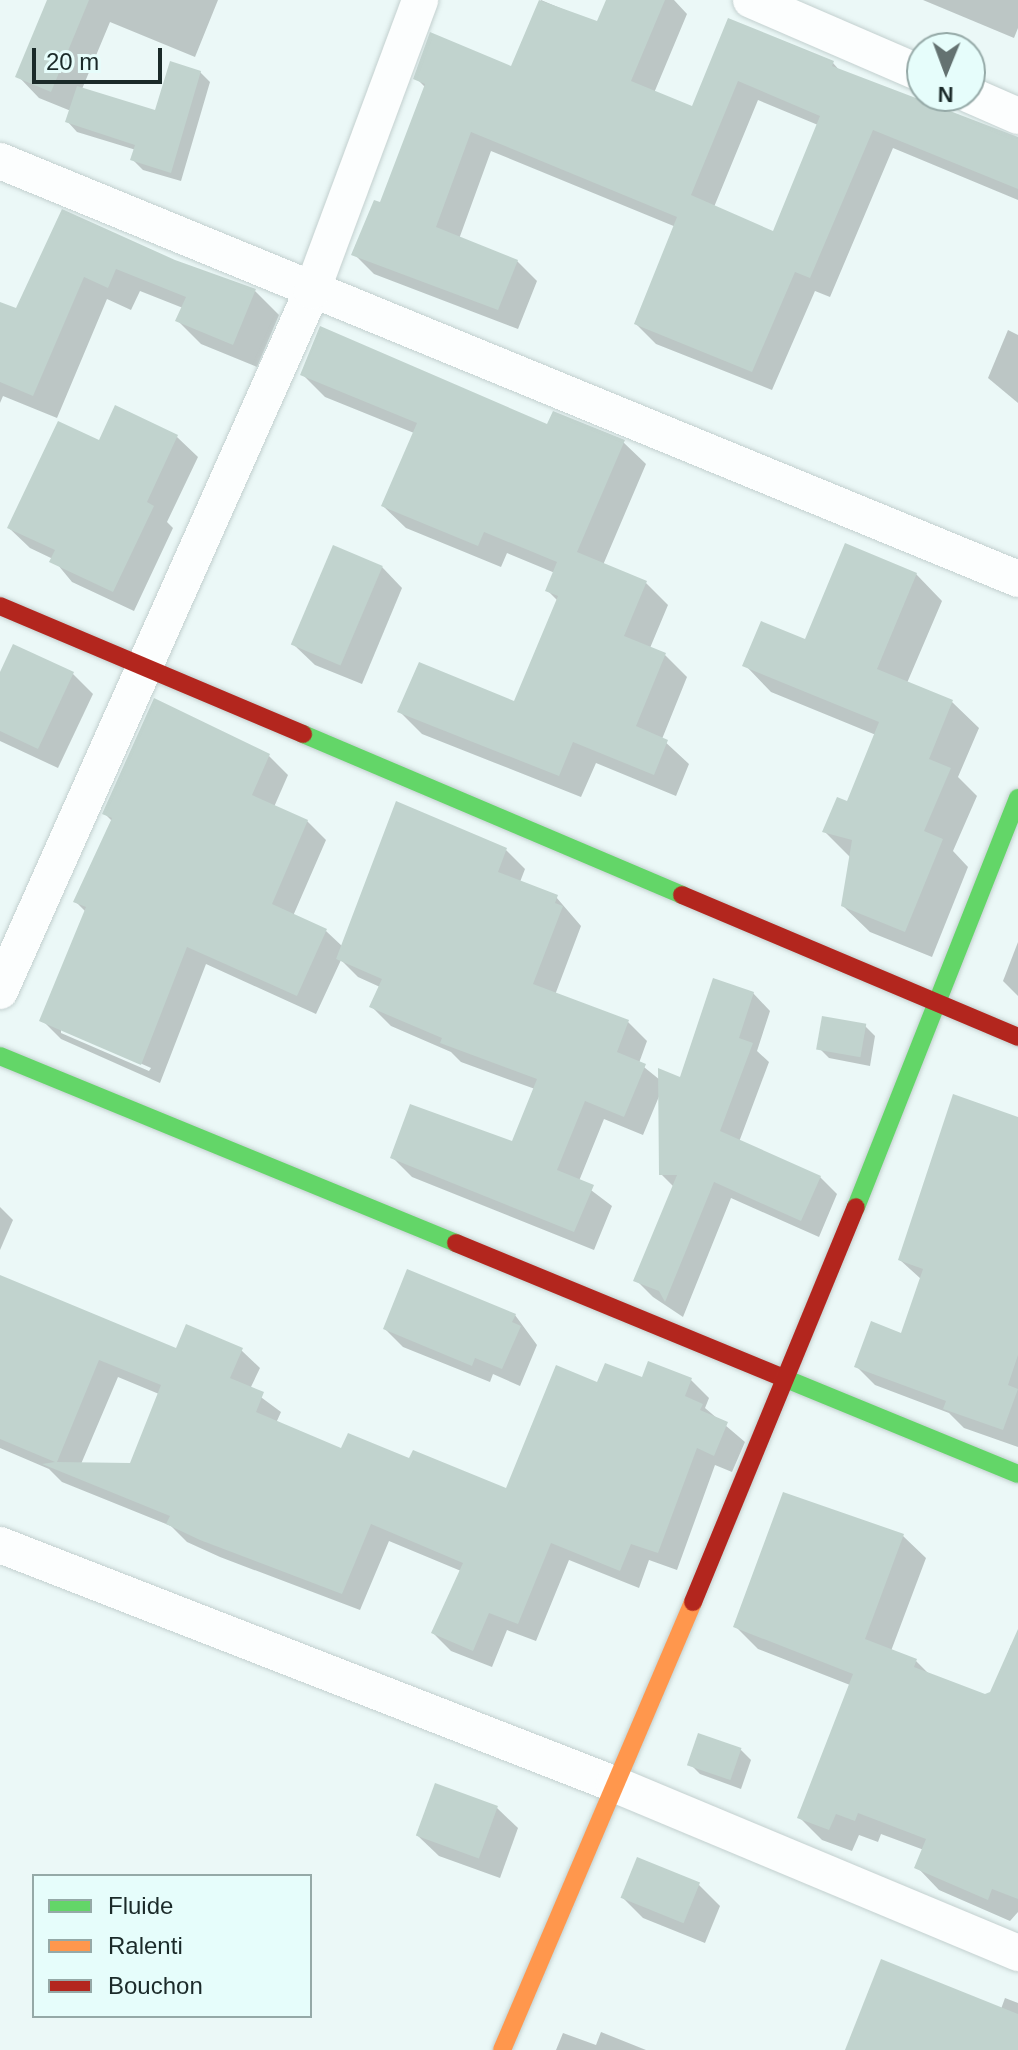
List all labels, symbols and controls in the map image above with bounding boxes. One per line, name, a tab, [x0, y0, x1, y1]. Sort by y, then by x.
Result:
scale bar	[36, 32, 166, 82]
north arrow	[906, 32, 986, 112]
text: 20 m	[46, 48, 99, 75]
text: N	[937, 82, 954, 107]
legend	[32, 1874, 312, 2018]
text: Fluide	[108, 1892, 173, 1919]
text: Ralenti	[108, 1932, 183, 1959]
text: Bouchon	[108, 1972, 203, 1999]

